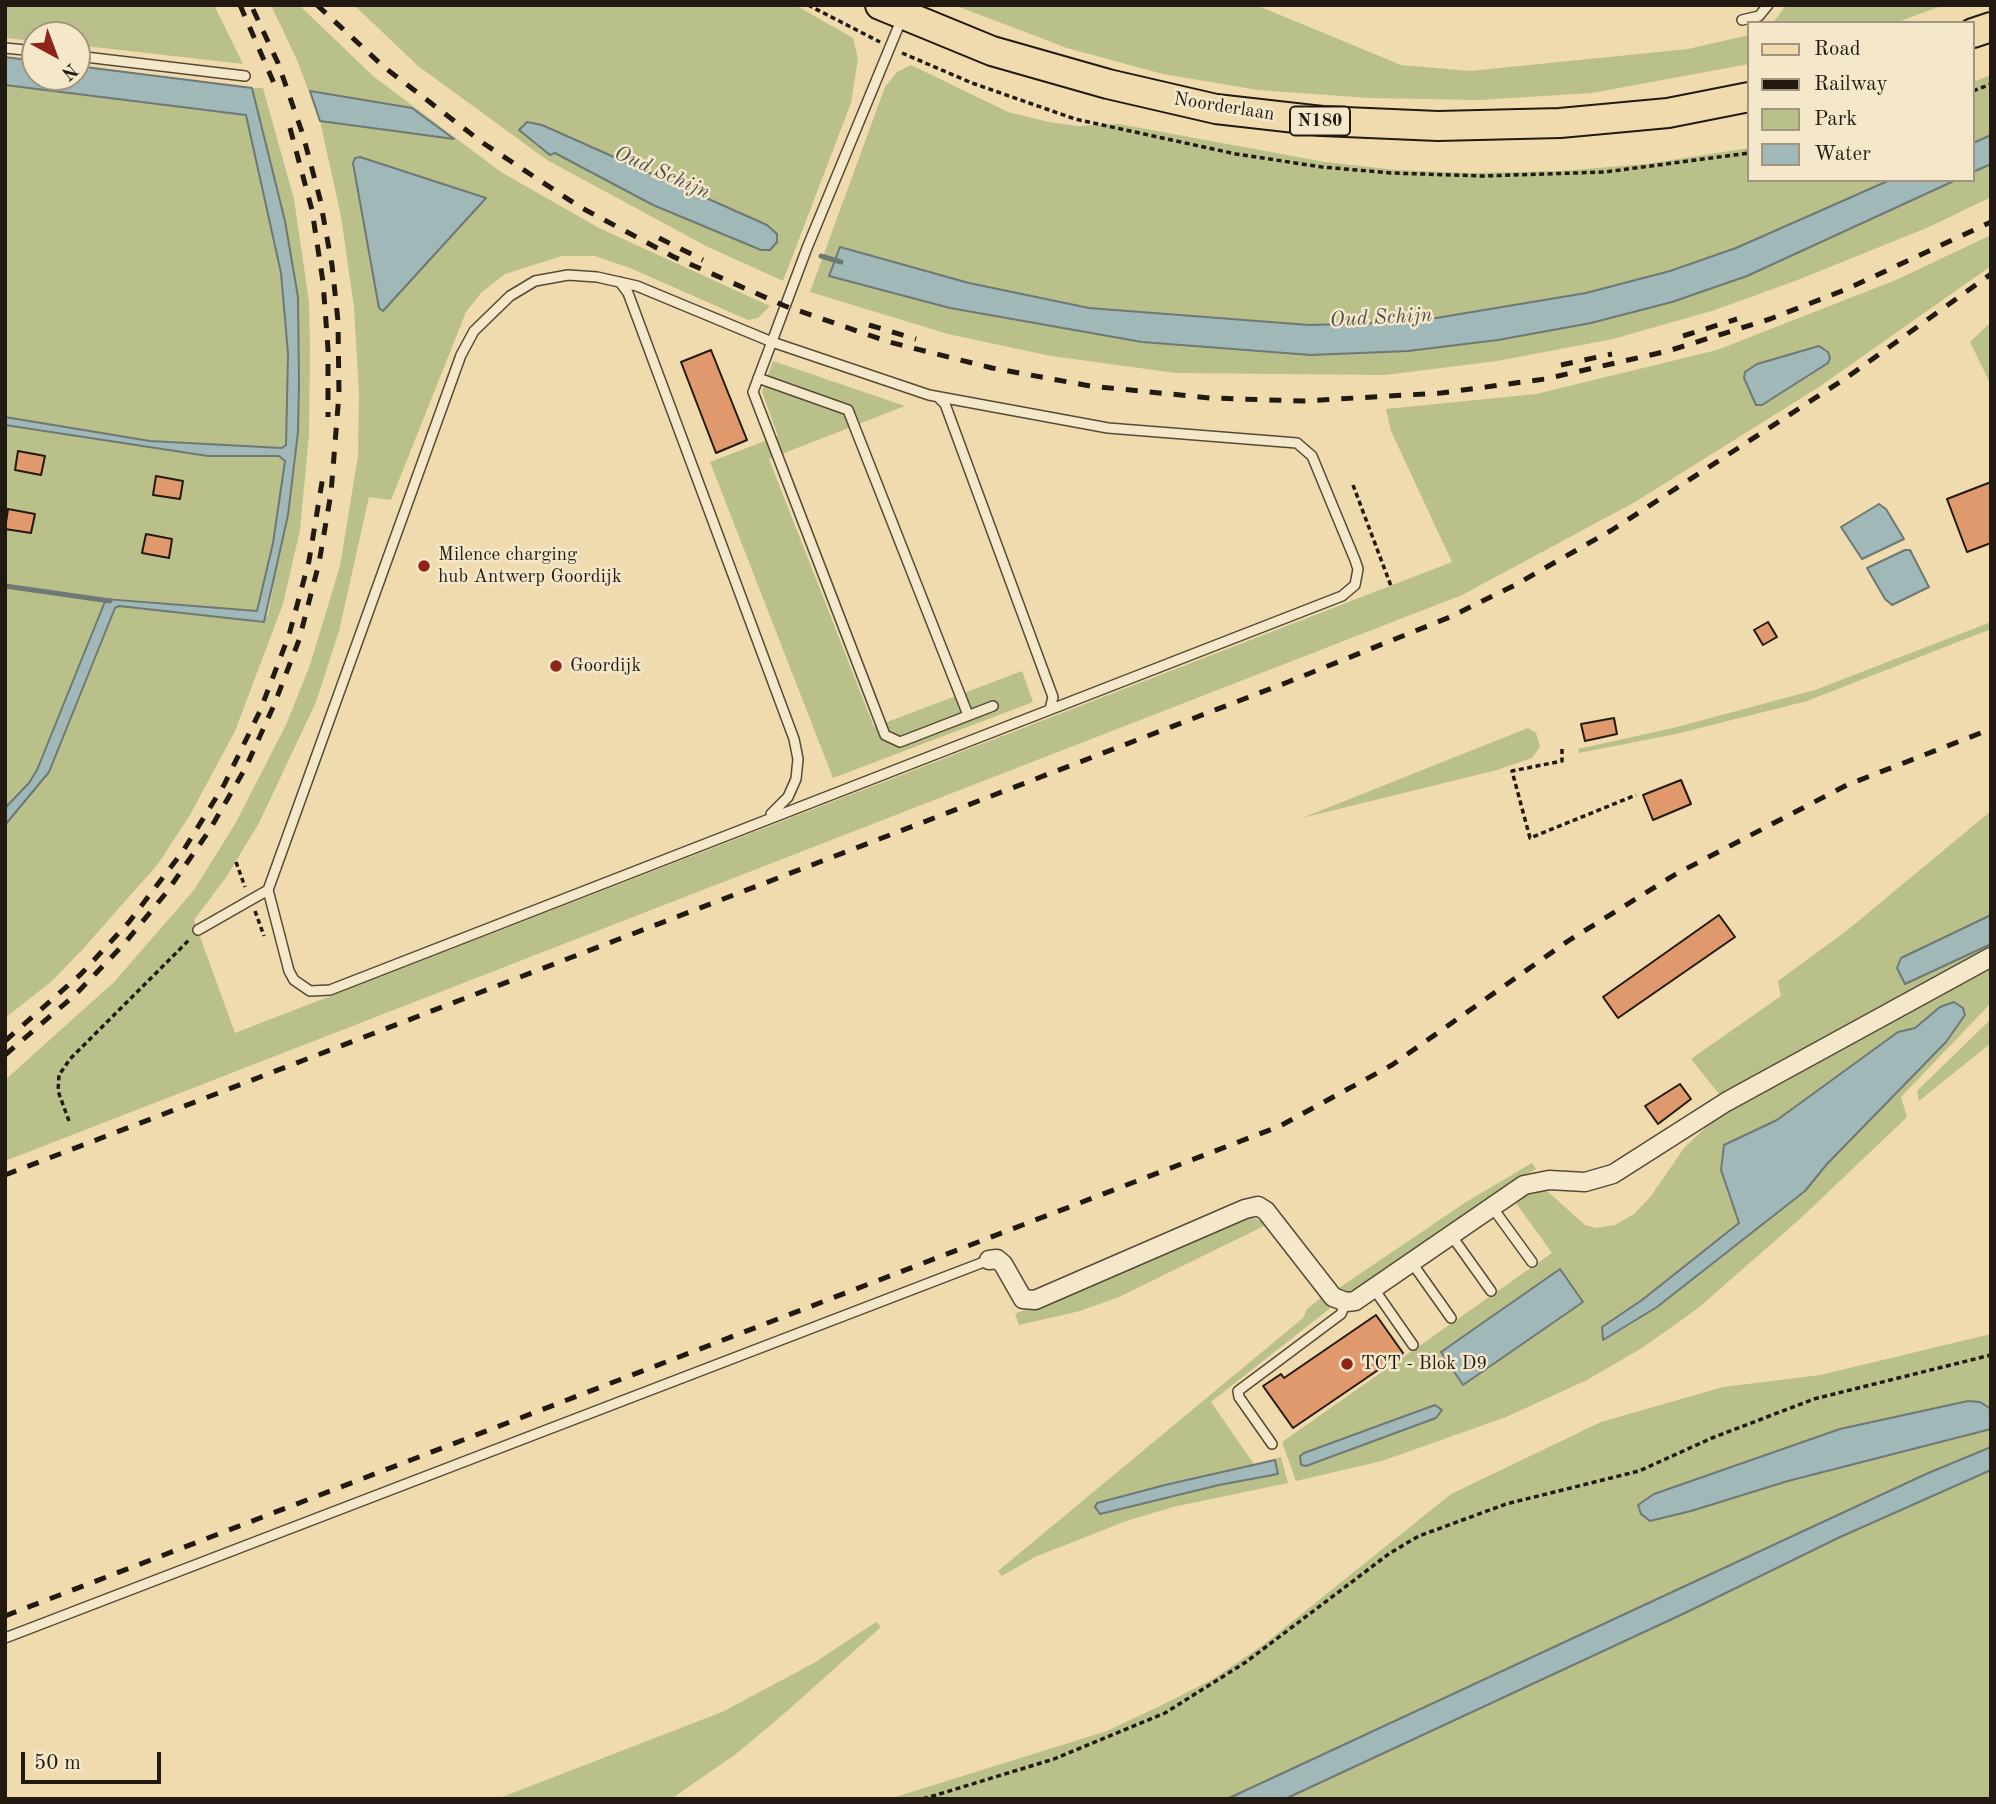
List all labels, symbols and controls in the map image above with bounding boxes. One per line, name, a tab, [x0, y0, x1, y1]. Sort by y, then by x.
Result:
north arrow	[21, 21, 91, 91]
legend	[1748, 21, 1975, 182]
text: Road	[1814, 39, 1861, 60]
text: N	[57, 59, 81, 83]
text: Railway	[1814, 74, 1888, 95]
street label: Noorderlaan	[1172, 88, 1276, 126]
road number: N180	[1290, 106, 1350, 136]
text: Park	[1814, 109, 1857, 130]
water label: Oud Schijn	[610, 141, 714, 205]
text: Water	[1814, 144, 1871, 165]
water label: Oud Schijn	[1329, 303, 1433, 333]
place label: Milence charging hub Antwerp Goordijk	[438, 544, 622, 588]
marker: Milence charging hub Antwerp Goordijk	[416, 558, 432, 574]
place label: Goordijk	[570, 655, 641, 677]
marker: Goordijk	[548, 658, 564, 674]
place label: TCT - Blok D9	[1361, 1353, 1487, 1375]
marker: TCT - Blok D9	[1339, 1356, 1355, 1372]
scale bar	[24, 1738, 164, 1782]
text: 50 m	[34, 1753, 81, 1774]

